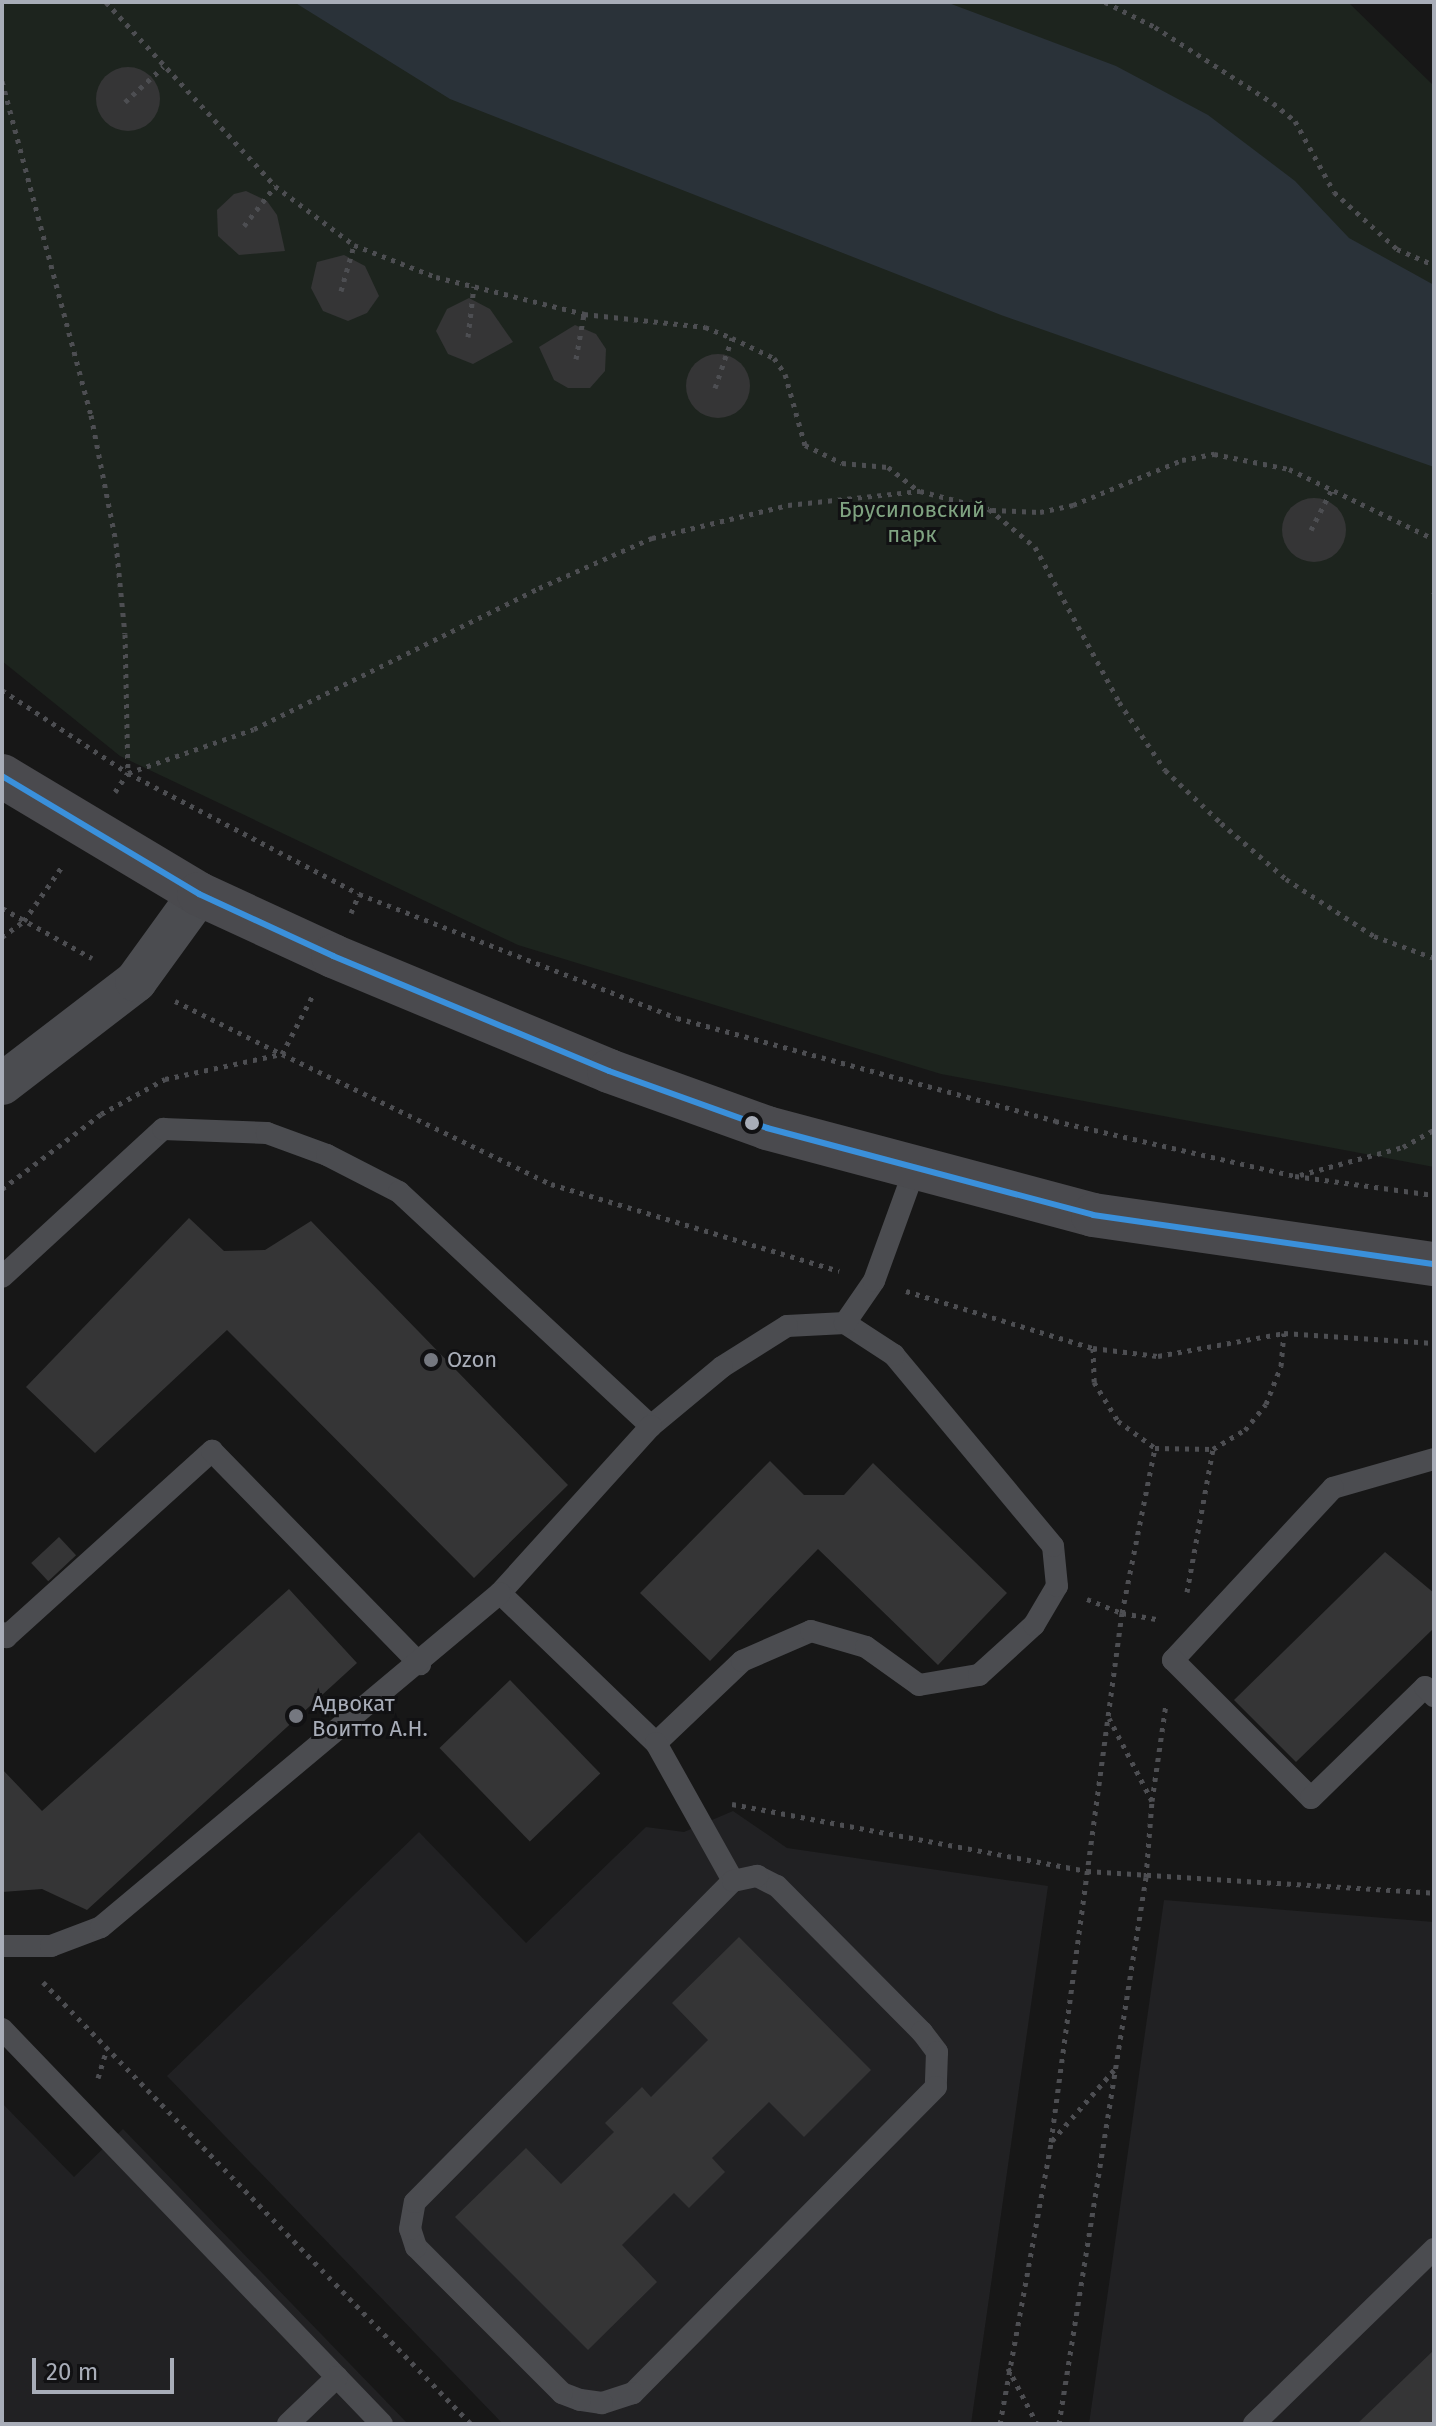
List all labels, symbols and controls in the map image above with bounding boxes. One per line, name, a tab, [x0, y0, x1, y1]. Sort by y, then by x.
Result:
park label: Брусиловский парк	[839, 496, 985, 548]
unlabelled marker	[744, 1115, 760, 1131]
place label: Ozon	[447, 1347, 497, 1373]
marker: Ozon	[422, 1351, 440, 1369]
place label: Адвокат Воитто А.Н.	[312, 1690, 428, 1742]
marker: Адвокат Воитто А.Н.	[287, 1707, 305, 1725]
scale bar	[36, 2342, 178, 2392]
text: 20 m	[46, 2358, 98, 2386]

